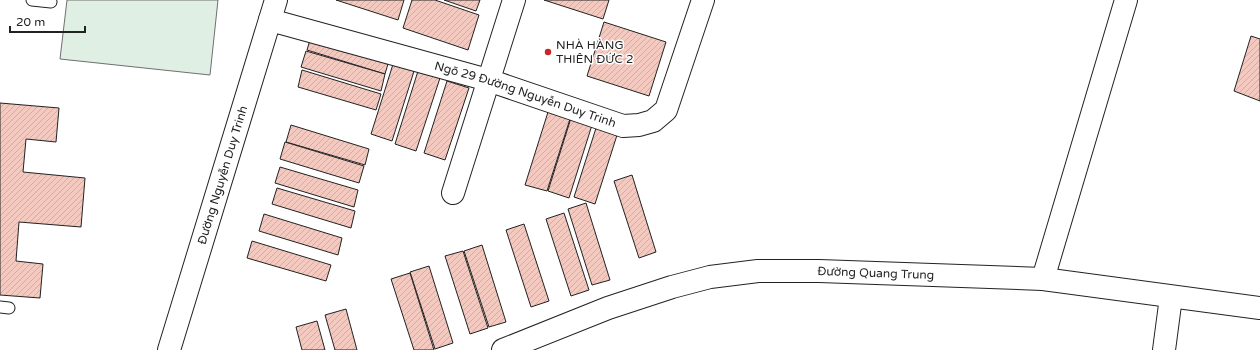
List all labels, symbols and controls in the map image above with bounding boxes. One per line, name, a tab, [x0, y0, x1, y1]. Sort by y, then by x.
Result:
scale bar	[10, 8, 85, 34]
text: 20 m	[16, 15, 45, 29]
place label: NHÀ HÀNG THIÊN ĐỨC 2	[556, 38, 633, 66]
marker: NHÀ HÀNG THIÊN ĐỨC 2	[543, 47, 553, 57]
street label: Ngõ 29 Đường Nguyễn Duy Trinh	[433, 59, 618, 130]
street label: Đường Nguyễn Duy Trinh	[195, 104, 250, 246]
street label: Đường Quang Trung	[817, 264, 935, 282]

